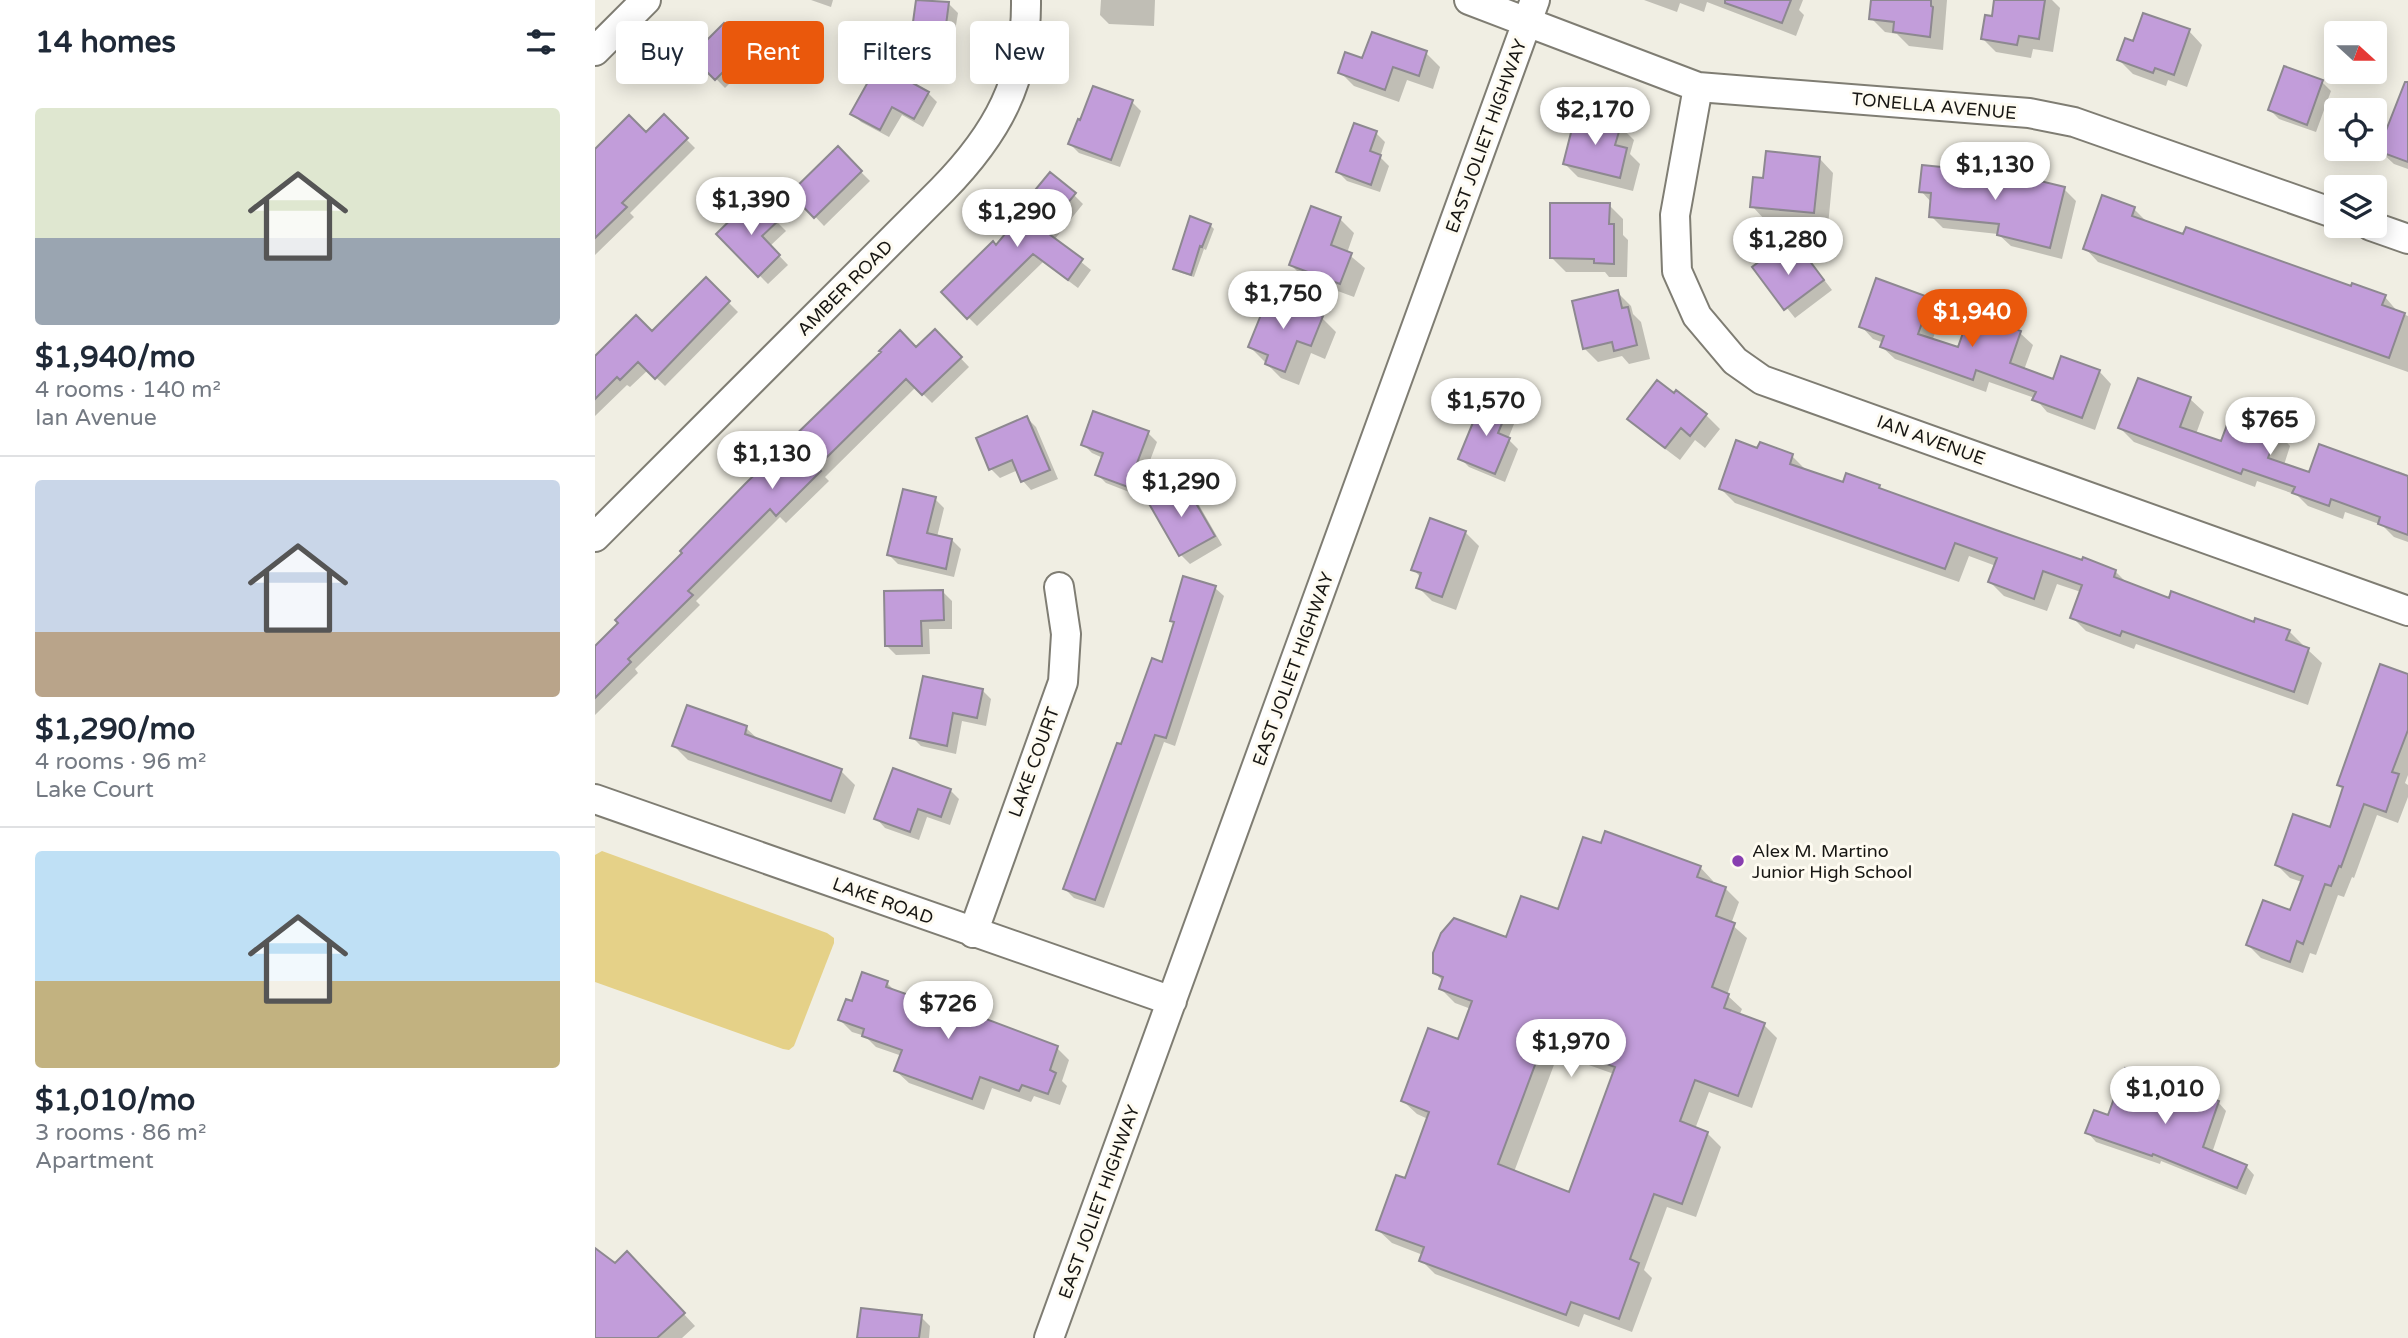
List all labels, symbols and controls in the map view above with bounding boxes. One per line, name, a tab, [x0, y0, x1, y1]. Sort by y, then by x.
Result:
chip: Buy	[616, 21, 708, 84]
chip: Rent	[722, 21, 824, 84]
chip: Filters	[838, 21, 956, 84]
chip: New	[970, 21, 1069, 84]
north arrow	[2324, 21, 2387, 84]
map controls	[2324, 21, 2387, 238]
icon: filters	[522, 23, 560, 61]
text: 14 homes	[35, 24, 176, 61]
street label: EAST JOLIET HIGHWAY	[1441, 36, 1531, 236]
pin: $2,170	[1538, 88, 1652, 147]
street label: TONELLA AVENUE	[1850, 88, 2018, 124]
text: $2,170	[1556, 96, 1634, 124]
button: locate	[2324, 98, 2387, 161]
pin: $1,130	[1938, 142, 2052, 202]
text: $1,130	[1956, 151, 2034, 179]
icon: home	[235, 153, 361, 279]
button: layers	[2324, 175, 2387, 238]
pin: $1,390	[694, 177, 808, 237]
text: $1,390	[712, 186, 790, 214]
pin: $1,290	[960, 190, 1074, 249]
text: $1,290	[978, 198, 1056, 226]
pin: $1,280	[1731, 218, 1845, 277]
text: $1,280	[1749, 226, 1827, 254]
street label: AMBER ROAD	[793, 236, 897, 340]
pin: $1,750	[1226, 272, 1340, 331]
text: $1,750	[1244, 280, 1322, 308]
pin: $1,940	[1915, 290, 2029, 349]
text: $1,940	[1933, 298, 2011, 326]
text: $1,940/mo	[35, 339, 195, 376]
text: 4 rooms · 140 m²	[35, 376, 221, 404]
pin: $1,570	[1429, 378, 1543, 438]
text: $1,570	[1447, 387, 1525, 415]
pin: $765	[2229, 398, 2311, 457]
text: Ian Avenue	[35, 404, 157, 432]
text: $765	[2241, 406, 2299, 434]
street label: IAN AVENUE	[1874, 410, 1988, 470]
pin: $1,130	[715, 432, 829, 491]
text: $1,130	[733, 440, 811, 468]
pin: $1,290	[1124, 460, 1238, 519]
text: $1,290	[1142, 468, 1220, 496]
icon: home	[235, 525, 361, 651]
street label: EAST JOLIET HIGHWAY	[1248, 569, 1338, 769]
street label: LAKE COURT	[1004, 704, 1064, 820]
text: $1,290/mo	[35, 711, 195, 748]
text: 4 rooms · 96 m²	[35, 748, 206, 776]
text: Lake Court	[35, 776, 154, 804]
place label: Alex M. Martino Junior High School	[1752, 840, 1912, 883]
marker: Alex M. Martino Junior High School	[1730, 853, 1746, 869]
street label: LAKE ROAD	[830, 873, 936, 929]
icon: home	[235, 896, 361, 1022]
pin: $726	[907, 982, 989, 1041]
text: $726	[919, 990, 977, 1018]
pin: $1,970	[1514, 1020, 1628, 1079]
text: $1,970	[1532, 1028, 1610, 1056]
pin: $1,010	[2108, 1066, 2222, 1126]
text: $1,010	[2126, 1075, 2204, 1103]
text: $1,010/mo	[35, 1082, 195, 1119]
street label: EAST JOLIET HIGHWAY	[1054, 1102, 1144, 1302]
text: 3 rooms · 86 m²	[35, 1119, 206, 1147]
text: Apartment	[35, 1147, 154, 1175]

